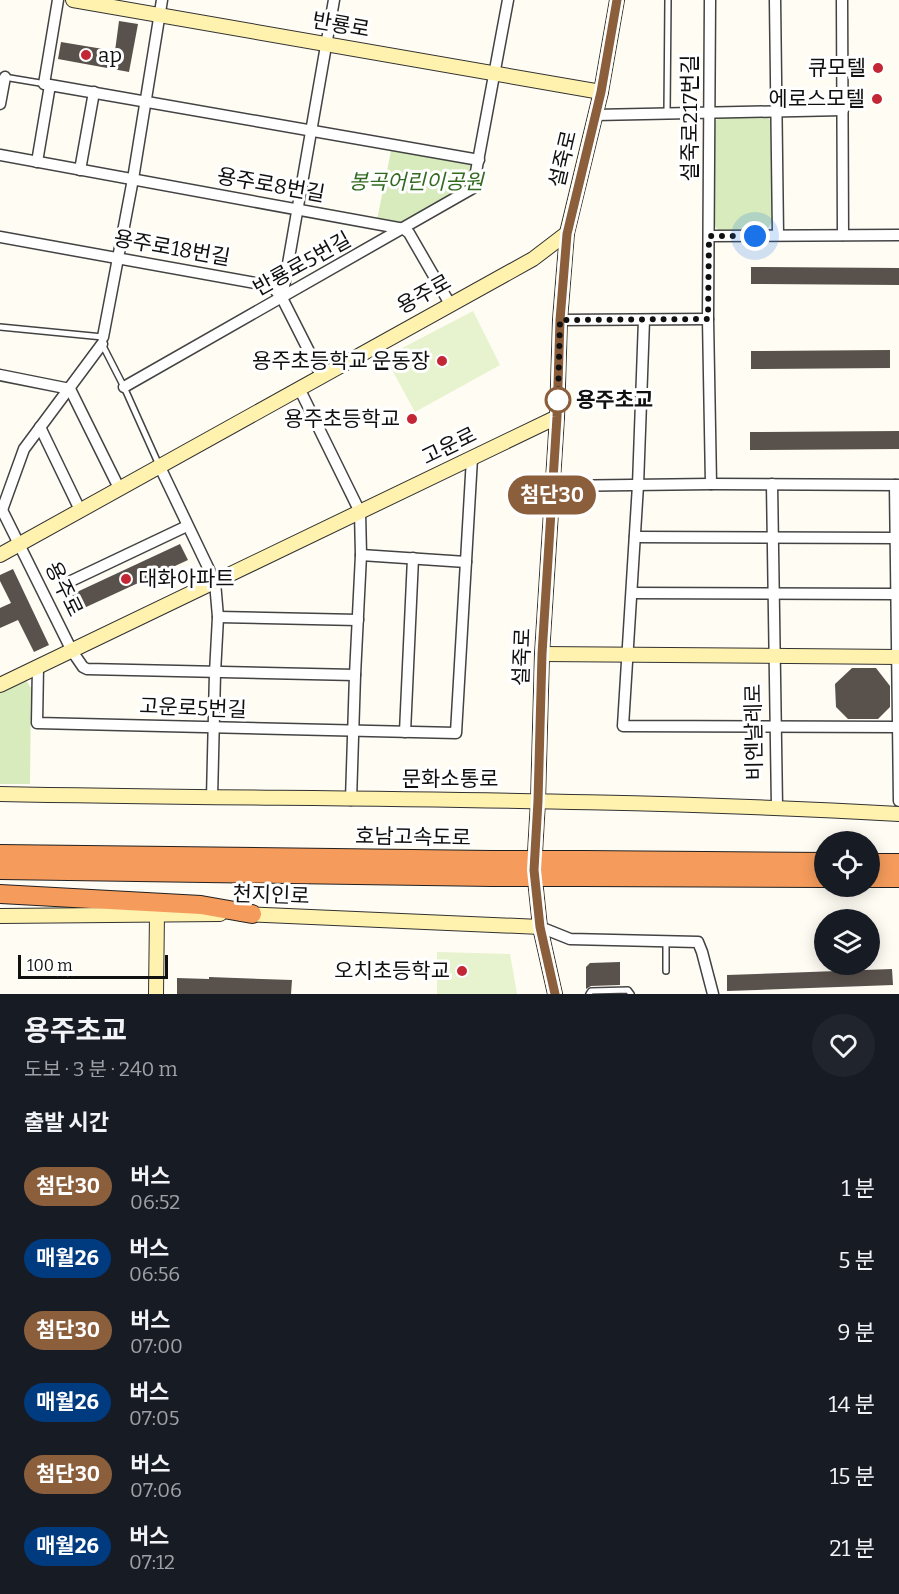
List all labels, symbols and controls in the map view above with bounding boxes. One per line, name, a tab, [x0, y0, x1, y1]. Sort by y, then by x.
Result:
street label: 반룡로	[310, 7, 372, 43]
place label: ap	[98, 42, 122, 68]
marker: ap	[79, 48, 93, 62]
street label: 설죽로217번길	[677, 55, 703, 181]
place label: 큐모텔	[808, 55, 866, 81]
marker: 큐모텔	[871, 61, 885, 75]
place label: 에로스모텔	[768, 86, 865, 112]
marker: 에로스모텔	[870, 92, 884, 106]
street label: 설죽로	[544, 128, 582, 190]
street label: 용주로8번길	[215, 163, 327, 207]
park label: 봉곡어린이공원	[348, 169, 485, 195]
your location	[740, 221, 770, 251]
street label: 용주로18번길	[112, 225, 232, 271]
street label: 반룡로5번길	[249, 226, 355, 302]
street label: 용주로	[392, 269, 456, 319]
place label: 용주초등학교 운동장	[252, 348, 430, 374]
marker: 용주초등학교 운동장	[435, 354, 449, 368]
marker: 용주초교	[545, 387, 571, 413]
place label: 용주초교	[576, 387, 653, 413]
place label: 용주초등학교	[284, 406, 400, 432]
marker: 용주초등학교	[405, 412, 419, 426]
street label: 고운로	[417, 422, 481, 470]
line badge: 첨단30	[510, 476, 594, 514]
text: 첨단30	[520, 482, 584, 508]
street label: 용주로	[40, 557, 88, 621]
place label: 대화아파트	[138, 566, 235, 592]
marker: 대화아파트	[119, 572, 133, 586]
street label: 설죽로	[508, 628, 536, 686]
street label: 비엔날레로	[740, 683, 768, 781]
street label: 고운로5번길	[139, 693, 247, 723]
street label: 문화소통로	[402, 766, 498, 792]
street label: 호남고속도로	[355, 823, 471, 851]
map controls	[814, 831, 880, 975]
button: locate	[814, 831, 880, 897]
street label: 천지인로	[232, 881, 310, 909]
button: layers	[814, 909, 880, 975]
scale bar	[18, 952, 168, 980]
text: 100 m	[27, 956, 72, 975]
place label: 오치초등학교	[334, 958, 450, 984]
marker: 오치초등학교	[455, 964, 469, 978]
text: 용주초교	[24, 1014, 127, 1047]
button: heart	[812, 1014, 875, 1077]
text: 도보 · 3 분 · 240 m	[24, 1057, 178, 1081]
text: 출발 시간	[24, 1109, 109, 1136]
text: 버스	[130, 1163, 171, 1190]
text: 첨단30	[36, 1173, 100, 1199]
text: 1 분	[841, 1175, 875, 1202]
text: 06:52	[130, 1190, 180, 1214]
text: 버스	[129, 1235, 169, 1262]
text: 매월26	[36, 1245, 99, 1271]
text: 5 분	[839, 1247, 875, 1274]
text: 06:56	[129, 1262, 180, 1286]
text: 버스	[130, 1307, 171, 1334]
text: 첨단30	[36, 1317, 100, 1343]
text: 9 분	[837, 1319, 875, 1346]
text: 07:00	[130, 1334, 183, 1358]
text: 버스	[129, 1379, 169, 1406]
text: 매월26	[36, 1389, 99, 1415]
text: 14 분	[829, 1391, 875, 1418]
text: 07:05	[129, 1406, 179, 1430]
text: 버스	[130, 1451, 171, 1478]
text: 첨단30	[36, 1461, 100, 1487]
text: 15 분	[830, 1463, 875, 1490]
text: 07:06	[130, 1478, 182, 1502]
text: 버스	[129, 1523, 169, 1550]
text: 매월26	[36, 1533, 99, 1559]
text: 21 분	[829, 1535, 875, 1562]
text: 07:12	[129, 1550, 175, 1574]

